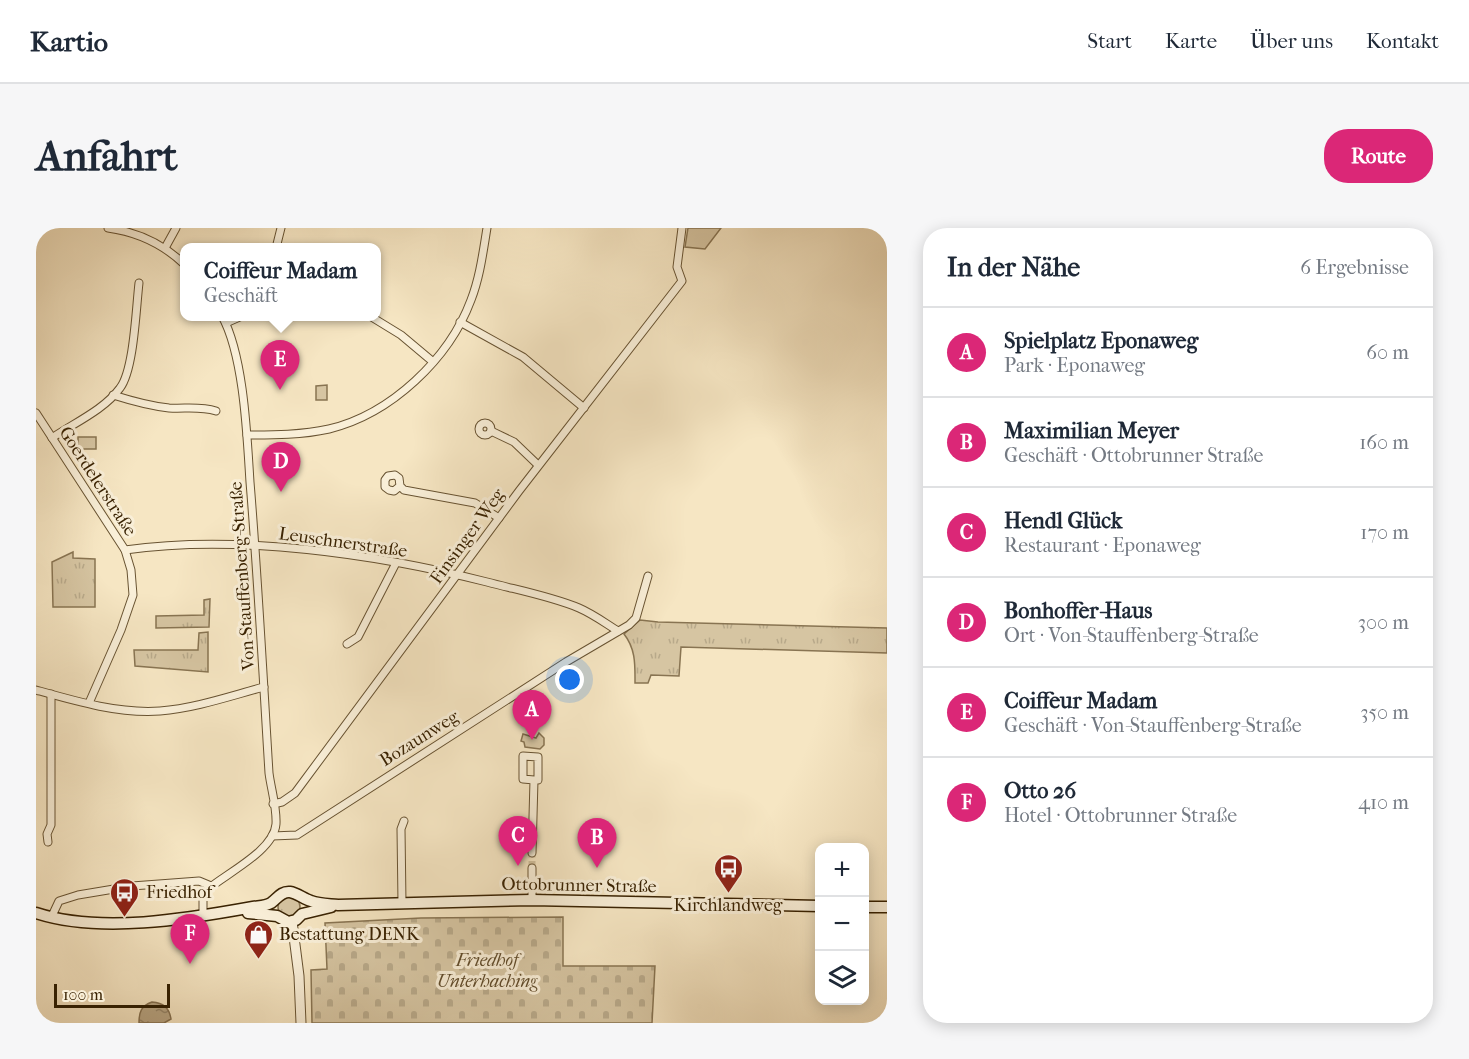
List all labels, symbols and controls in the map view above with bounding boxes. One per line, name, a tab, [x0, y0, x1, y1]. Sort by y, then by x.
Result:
text: Kartio	[30, 25, 108, 58]
text: Start	[1087, 29, 1132, 53]
text: Karte	[1165, 29, 1217, 53]
text: Über uns	[1250, 29, 1333, 53]
text: Kontakt	[1366, 29, 1439, 53]
button: Route	[1324, 129, 1433, 183]
text: Anfahrt	[36, 132, 178, 181]
popup	[180, 243, 381, 321]
text: In der Nähe	[947, 252, 1080, 283]
text: 6 Ergebnisse	[1300, 256, 1409, 279]
text: Coiffeur Madam	[204, 258, 357, 284]
text: Geschäft	[204, 284, 278, 307]
text: Spielplatz Eponaweg	[1004, 328, 1198, 354]
pin: E	[260, 340, 300, 390]
text: A	[960, 341, 973, 364]
text: 60 m	[1366, 341, 1409, 364]
text: Park · Eponaweg	[1004, 354, 1145, 377]
text: Maximilian Meyer	[1004, 418, 1179, 444]
street label: Goerdelerstraße	[54, 423, 141, 540]
text: B	[960, 431, 973, 454]
text: 160 m	[1359, 431, 1409, 454]
pin: D	[262, 442, 300, 492]
text: Geschäft · Ottobrunner Straße	[1004, 444, 1263, 467]
street label: Von-Stauffenberg-Straße	[225, 481, 260, 672]
street label: Finsinger Weg	[426, 484, 509, 588]
text: Hendl Glück	[1004, 508, 1122, 534]
text: C	[960, 521, 973, 544]
text: 170 m	[1360, 521, 1409, 544]
street label: Leuschnerstraße	[277, 523, 409, 562]
text: Restaurant · Eponaweg	[1004, 534, 1201, 557]
text: Bonhoffer-Haus	[1004, 598, 1152, 624]
text: D	[959, 611, 974, 634]
text: 300 m	[1358, 611, 1409, 634]
text: Ort · Von-Stauffenberg-Straße	[1004, 624, 1259, 647]
your location	[555, 665, 584, 694]
text: Coiffeur Madam	[1004, 688, 1157, 714]
pin: A	[512, 690, 552, 740]
text: E	[960, 701, 973, 724]
text: 350 m	[1360, 701, 1409, 724]
street label: Bozaunweg	[376, 706, 463, 771]
text: Geschäft · Von-Stauffenberg-Straße	[1004, 714, 1302, 737]
text: Otto 26	[1004, 778, 1076, 804]
text: F	[961, 791, 972, 814]
text: 410 m	[1358, 791, 1409, 814]
text: Hotel · Ottobrunner Straße	[1004, 804, 1237, 827]
pin: C	[498, 816, 538, 866]
pin: B	[578, 818, 616, 868]
map controls	[815, 843, 869, 1005]
button: +	[815, 843, 869, 897]
bus stop icon: Kirchlandweg	[712, 852, 744, 894]
street label: Ottobrunner Straße	[501, 874, 657, 897]
bus stop icon: Friedhof	[109, 876, 141, 918]
place label: Friedhof	[146, 882, 216, 903]
place label: Kirchlandweg	[674, 895, 783, 916]
button: −	[815, 897, 869, 951]
pin: F	[170, 914, 210, 964]
shop icon: Bestattung DENK	[242, 918, 274, 960]
place label: Bestattung DENK	[279, 924, 420, 945]
park label: Friedhof Unterhaching	[437, 950, 538, 992]
button: layers	[815, 951, 869, 1005]
scale bar	[54, 981, 170, 1008]
text: 100 m	[63, 985, 103, 1004]

